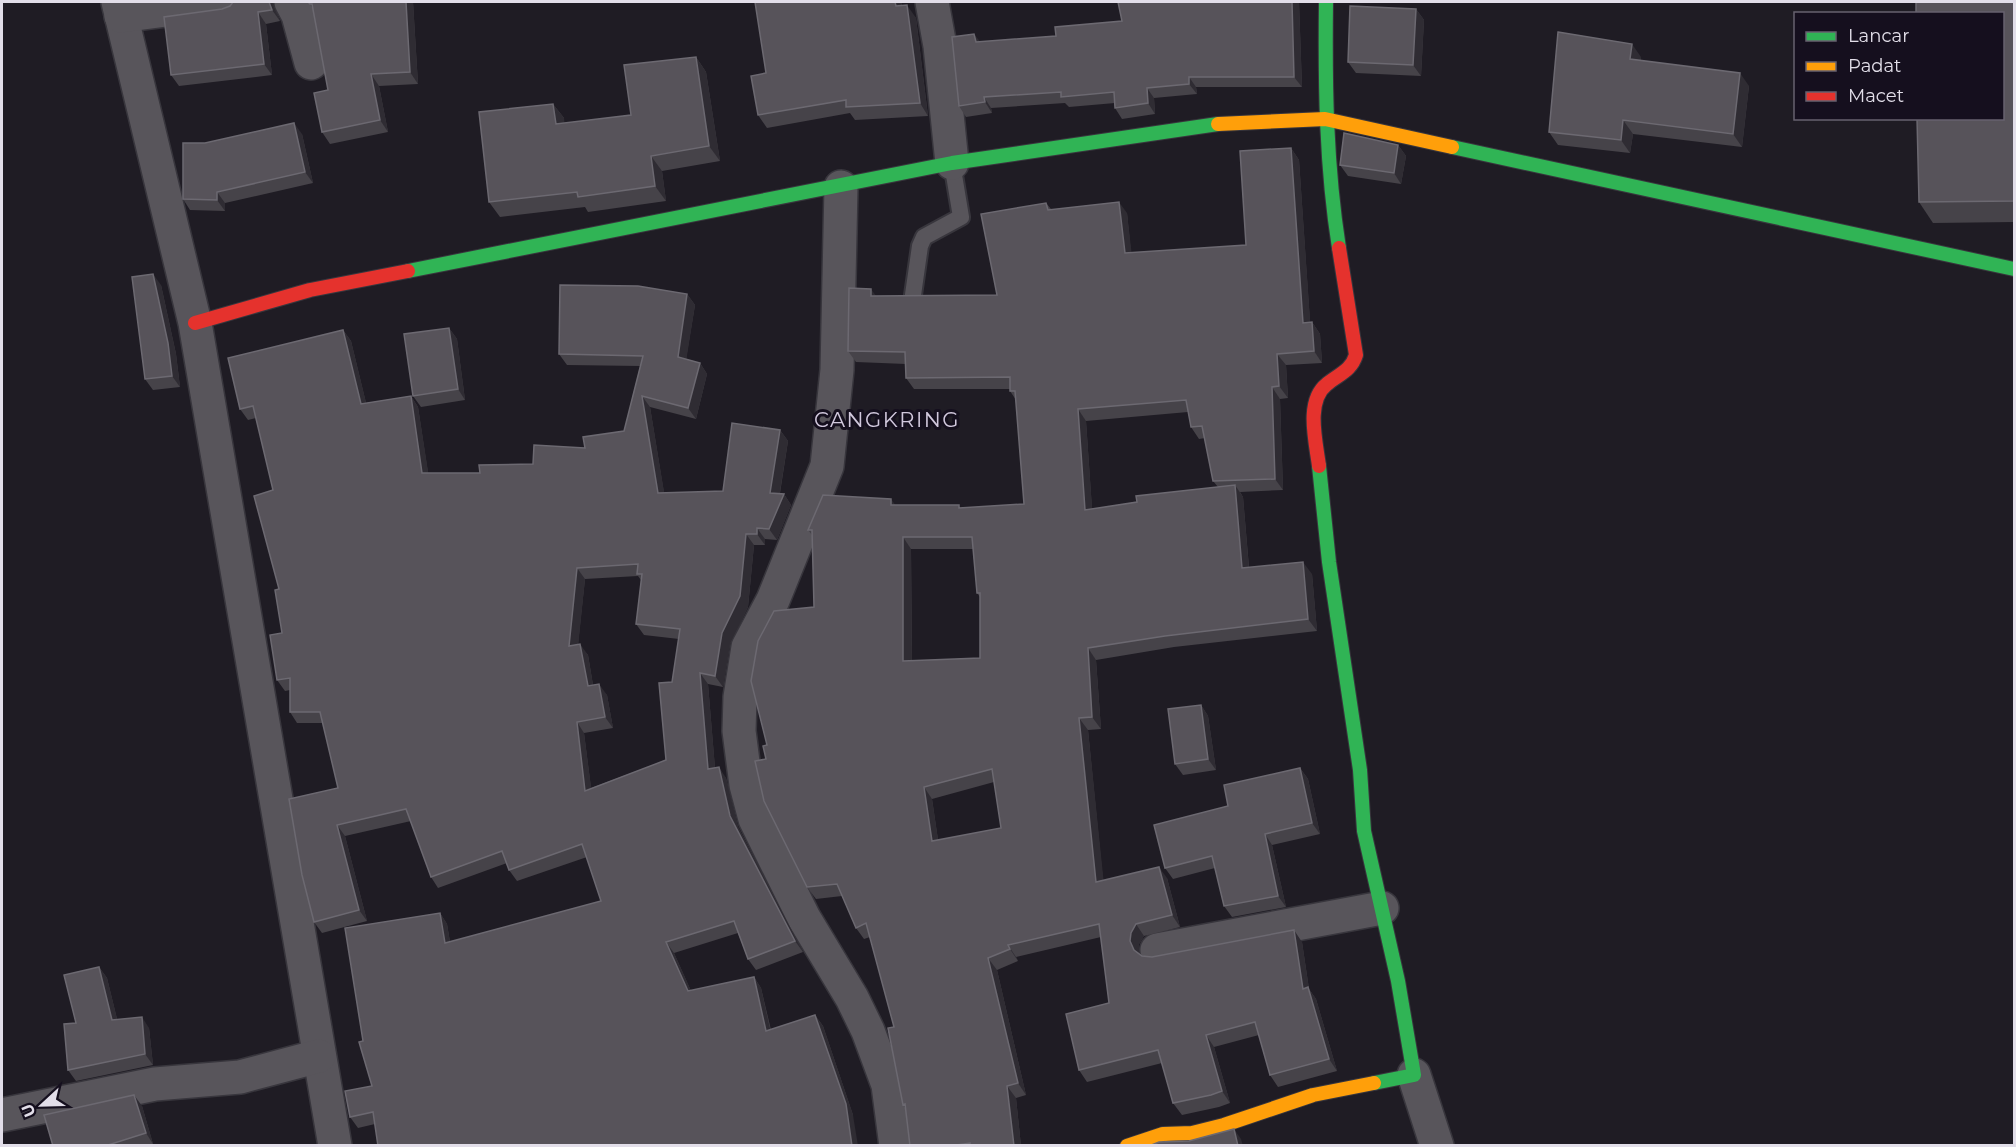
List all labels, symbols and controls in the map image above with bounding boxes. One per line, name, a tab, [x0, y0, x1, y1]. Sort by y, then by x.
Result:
legend	[1794, 12, 2004, 120]
text: Lancar	[1848, 25, 1909, 47]
text: Padat	[1848, 55, 1901, 77]
text: Macet	[1848, 85, 1904, 107]
district label: CANGKRING	[814, 407, 960, 432]
north arrow	[12, 1075, 72, 1135]
text: U	[17, 1101, 40, 1120]

